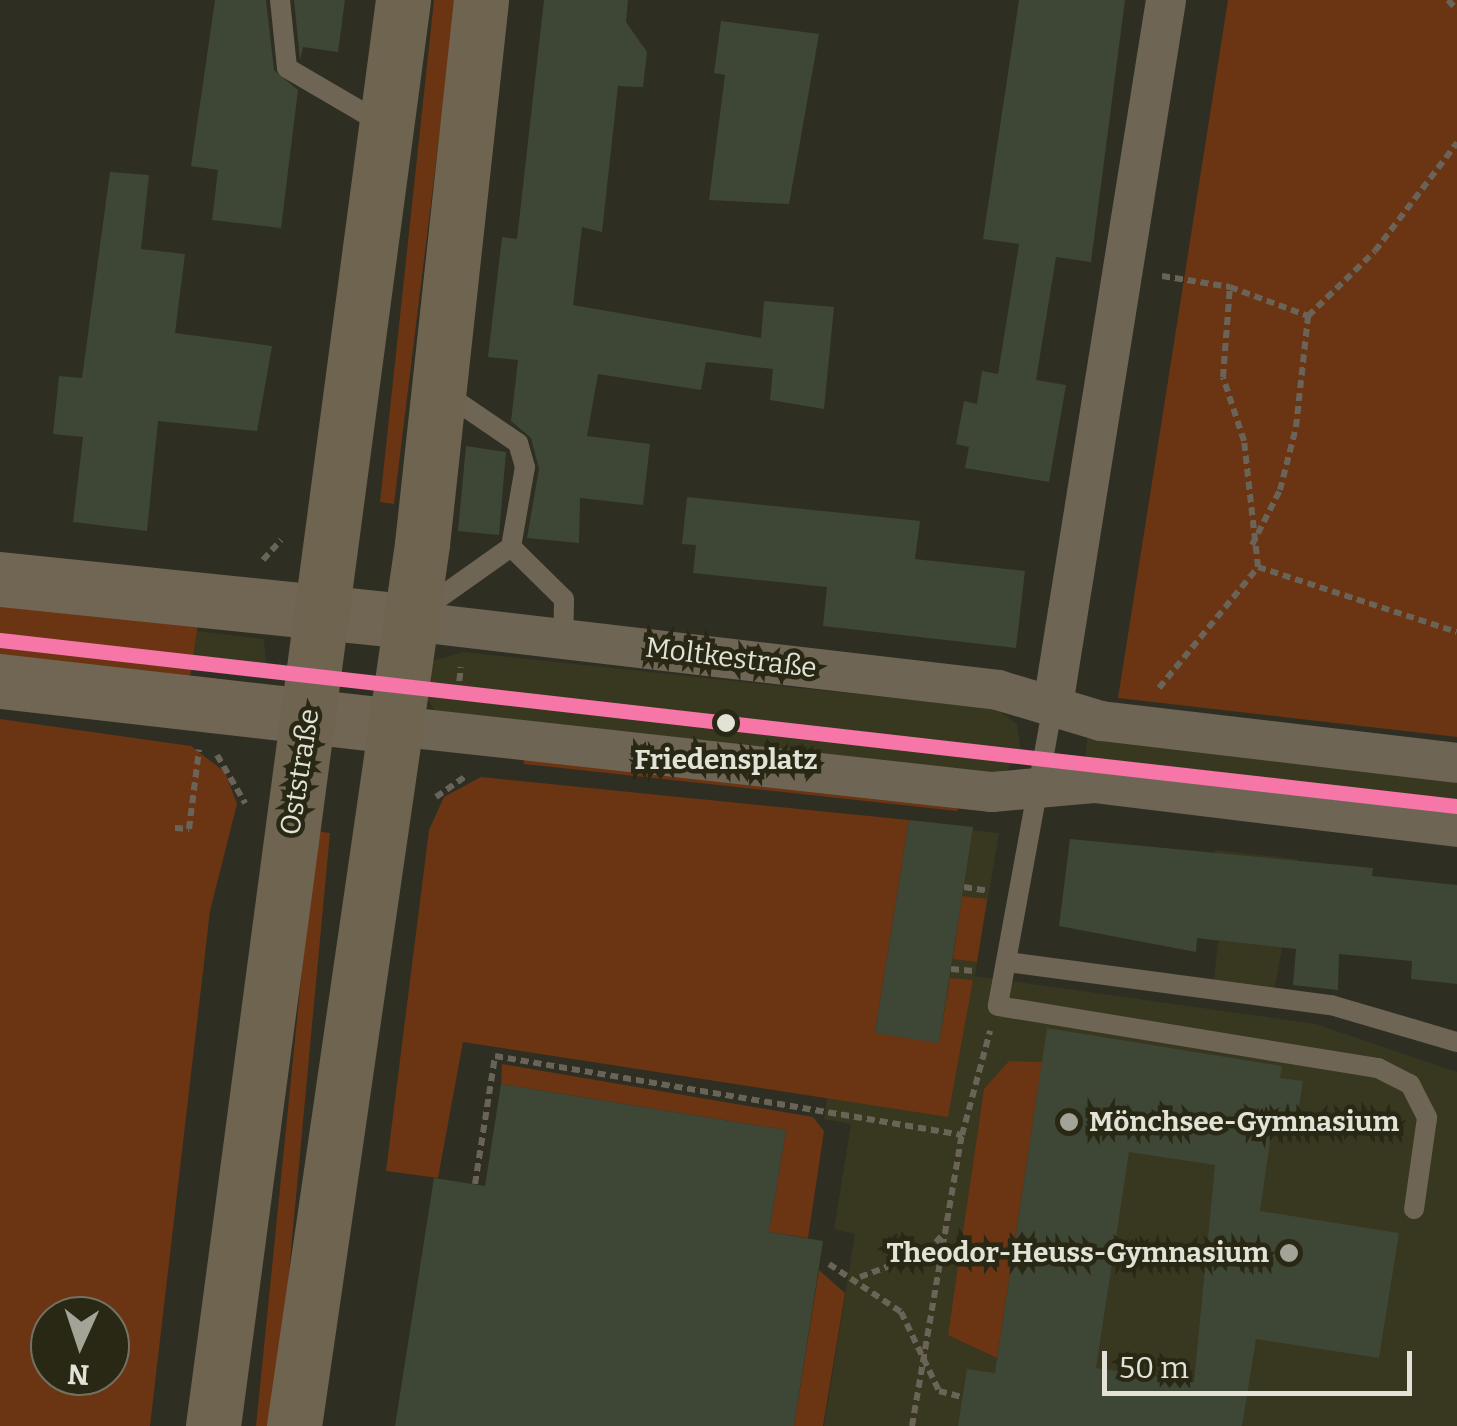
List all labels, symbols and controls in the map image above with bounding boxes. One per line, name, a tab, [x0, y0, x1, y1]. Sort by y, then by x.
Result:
street label: Moltkestraße	[643, 631, 819, 685]
street label: Oststraße	[273, 706, 327, 838]
marker: Friedensplatz	[710, 707, 742, 739]
place label: Friedensplatz	[634, 743, 818, 777]
place label: Mönchsee-Gymnasium	[1089, 1105, 1399, 1139]
marker: Mönchsee-Gymnasium	[1058, 1111, 1080, 1133]
place label: Theodor-Heuss-Gymnasium	[886, 1236, 1269, 1270]
marker: Theodor-Heuss-Gymnasium	[1278, 1242, 1300, 1264]
north arrow	[30, 1296, 130, 1396]
scale bar	[1107, 1331, 1417, 1393]
text: 50 m	[1119, 1350, 1189, 1386]
text: N	[67, 1357, 90, 1392]

